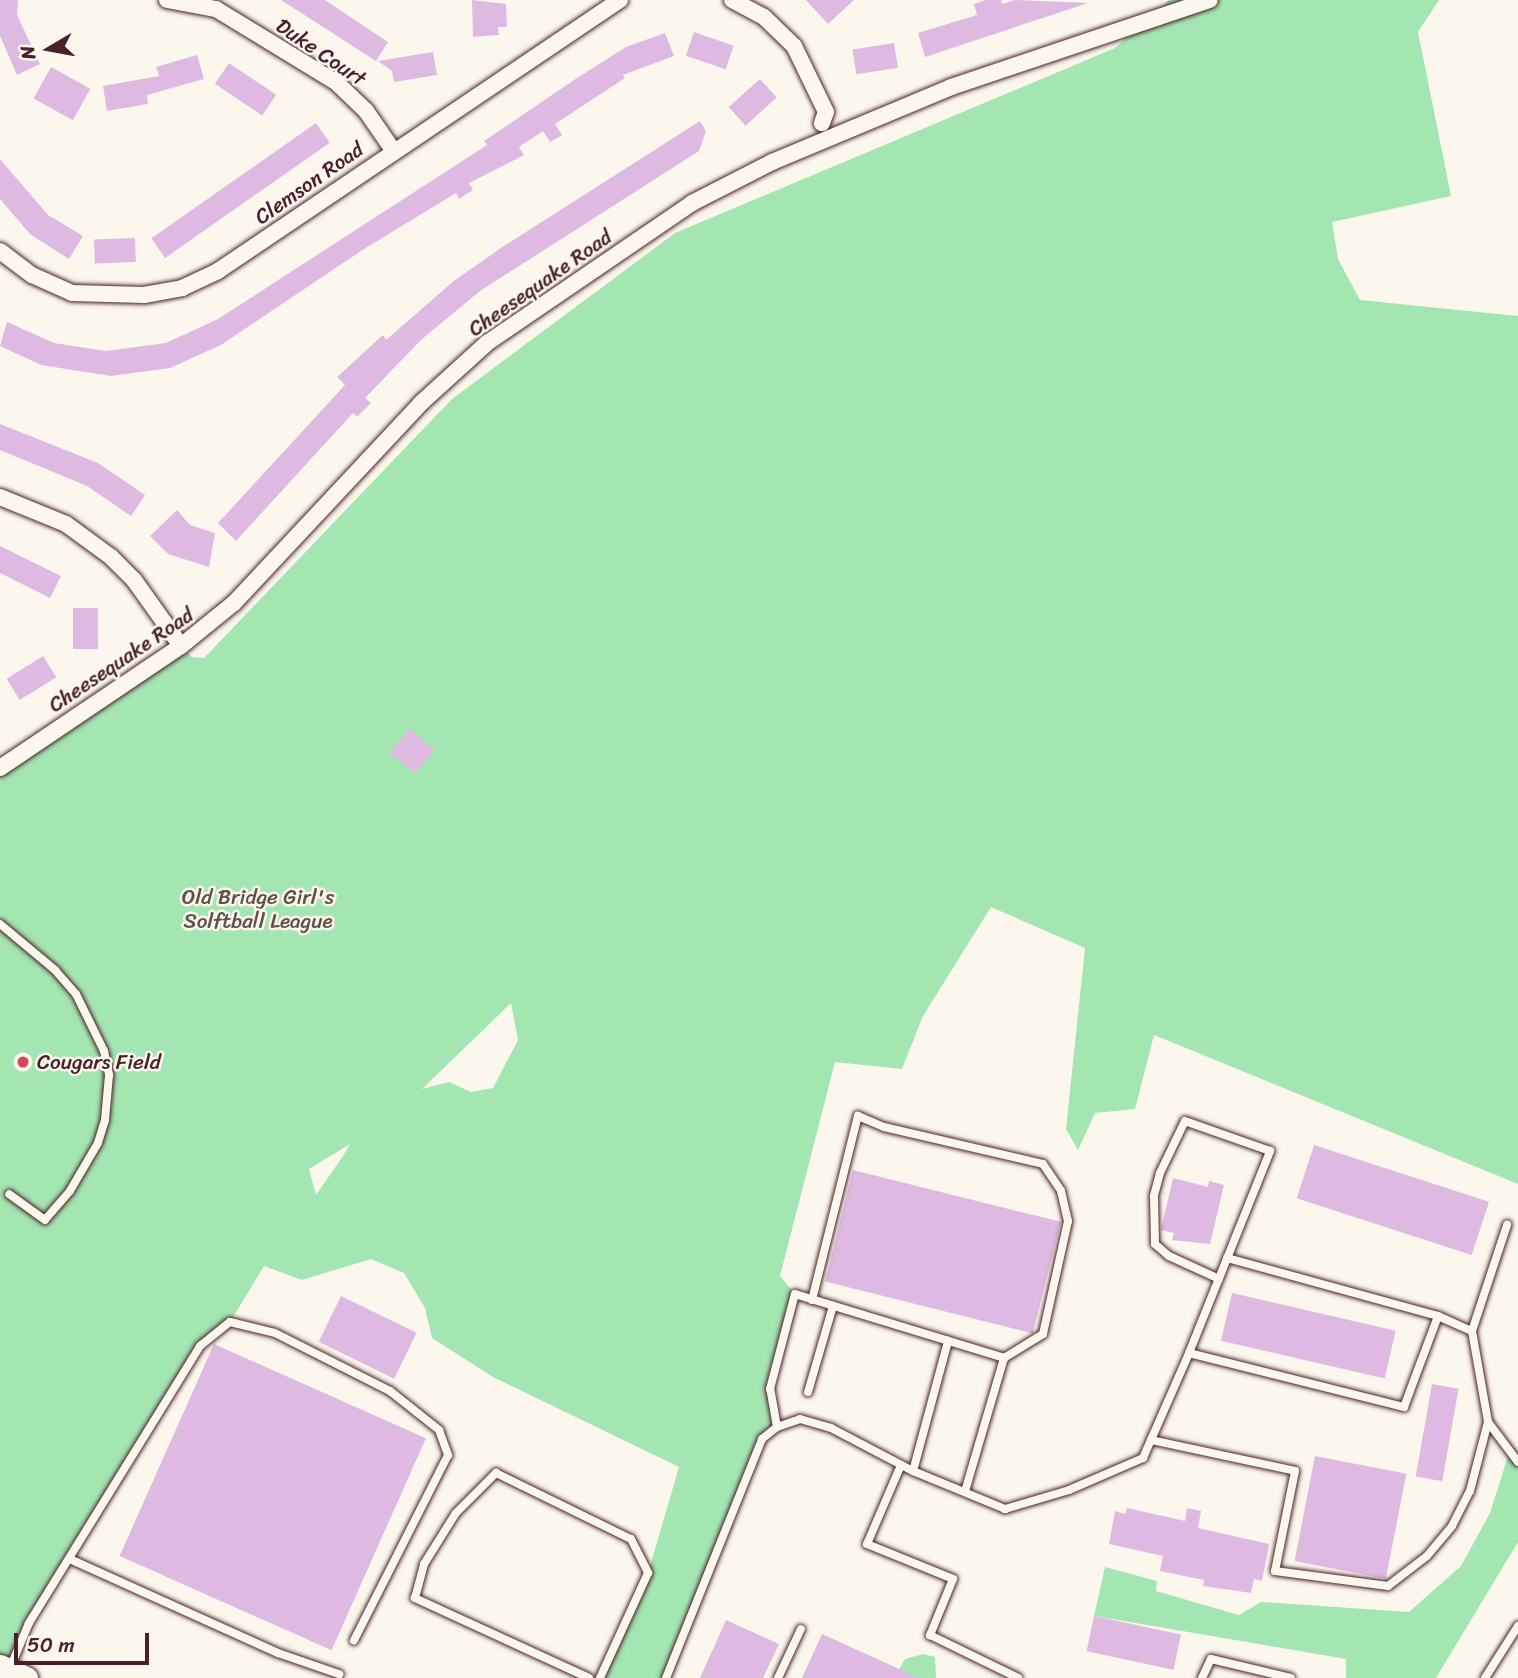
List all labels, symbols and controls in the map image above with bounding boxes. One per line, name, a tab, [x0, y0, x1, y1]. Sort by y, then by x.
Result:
street label: Duke Court	[271, 12, 371, 92]
north arrow	[14, 14, 84, 84]
text: N	[10, 43, 45, 62]
street label: Clemson Road	[250, 136, 368, 230]
street label: Cheesequake Road	[463, 224, 617, 342]
street label: Cheesequake Road	[44, 602, 198, 718]
park label: Old Bridge Girl's Solftball League	[182, 884, 334, 934]
place label: Cougars Field	[37, 1049, 161, 1075]
marker: Cougars Field	[15, 1054, 31, 1070]
scale bar	[18, 1618, 152, 1662]
text: 50 m	[27, 1626, 75, 1664]

